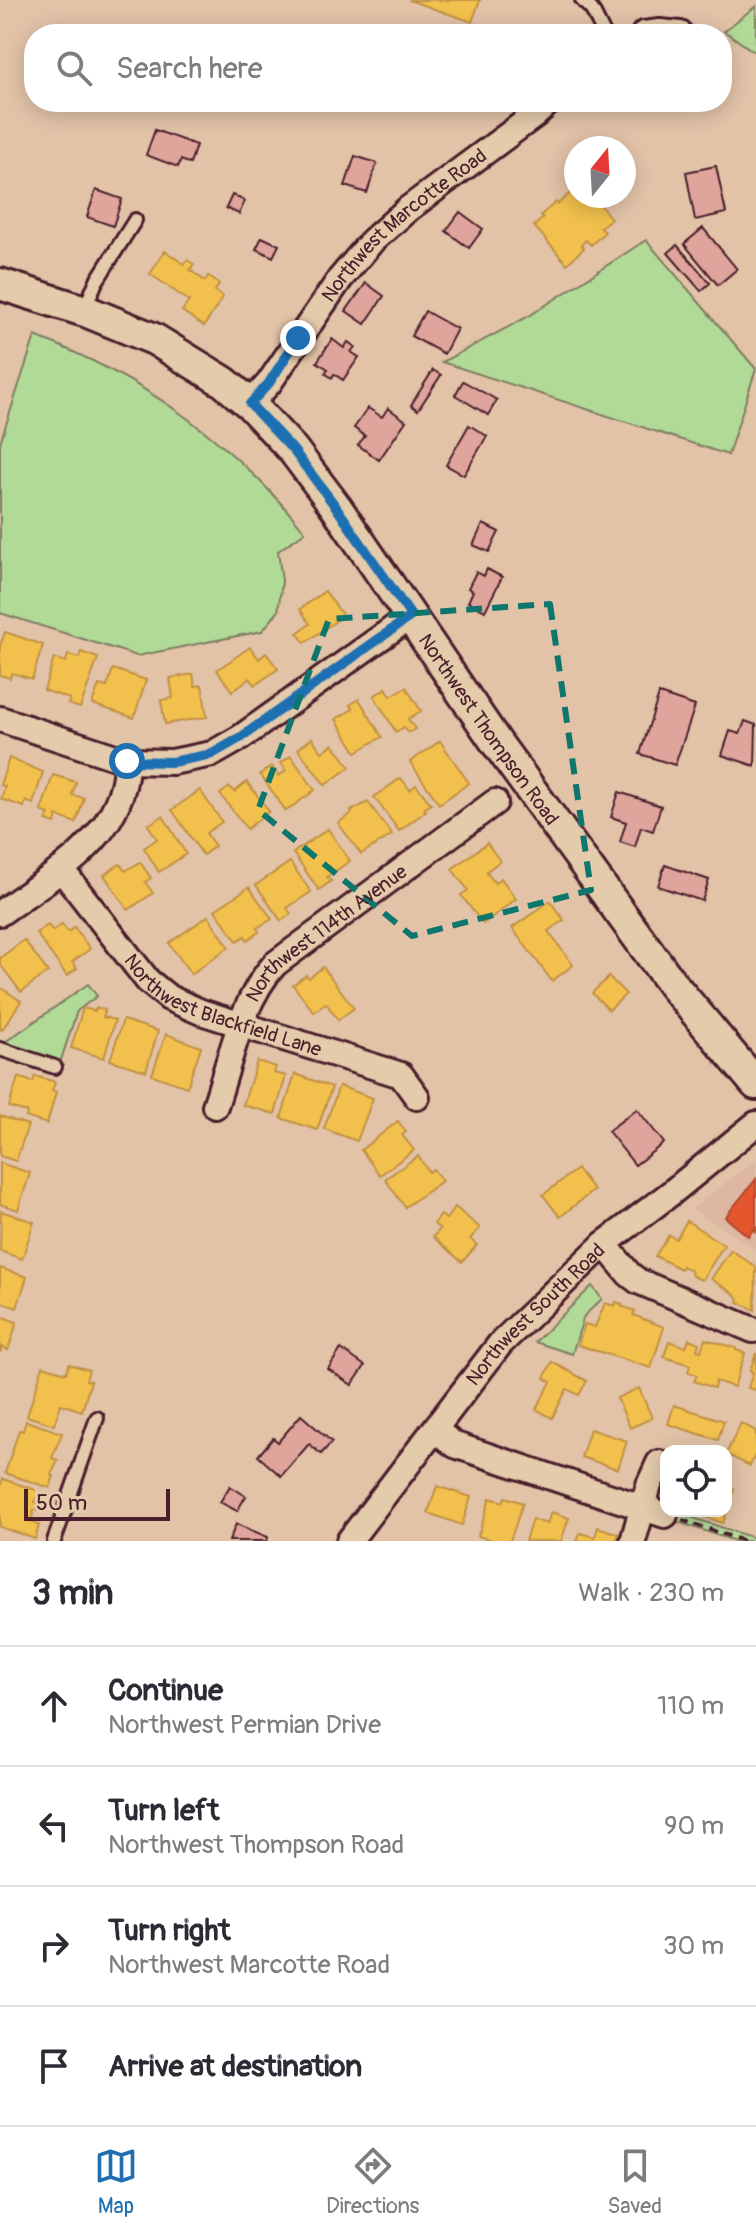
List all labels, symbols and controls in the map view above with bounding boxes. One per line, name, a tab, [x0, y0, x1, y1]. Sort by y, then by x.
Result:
search box	[24, 24, 732, 112]
icon: search	[52, 46, 96, 90]
text: Search here	[116, 50, 263, 87]
north arrow	[564, 136, 636, 208]
street label: Northwest Marcotte Road	[316, 143, 492, 307]
route end	[280, 320, 316, 356]
street label: Northwest Thompson Road	[413, 629, 564, 830]
route start	[109, 743, 145, 779]
street label: Northwest 114th Avenue	[240, 859, 412, 1006]
street label: Northwest Blackfield Lane	[118, 949, 325, 1062]
street label: Northwest South Road	[461, 1238, 610, 1391]
map controls	[660, 1445, 732, 1517]
button: locate	[660, 1445, 732, 1517]
scale bar	[24, 1485, 170, 1521]
text: 50 m	[36, 1489, 87, 1517]
text: 3 min	[32, 1572, 114, 1615]
text: Walk · 230 m	[578, 1577, 724, 1609]
text: Continue	[108, 1672, 223, 1709]
icon: ahead	[32, 1684, 76, 1728]
text: 110 m	[657, 1690, 724, 1722]
text: Northwest Permian Drive	[108, 1709, 381, 1741]
text: Turn left	[108, 1792, 219, 1829]
icon: left	[32, 1804, 76, 1848]
text: 90 m	[664, 1810, 724, 1842]
text: Northwest Thompson Road	[108, 1829, 404, 1861]
text: Turn right	[108, 1912, 231, 1949]
icon: right	[32, 1924, 76, 1968]
text: 30 m	[663, 1930, 724, 1962]
text: Northwest Marcotte Road	[108, 1949, 390, 1981]
icon: arrive	[32, 2044, 76, 2088]
text: Arrive at destination	[108, 2048, 362, 2085]
tab: Map	[94, 2144, 138, 2220]
tab: Directions	[326, 2144, 419, 2220]
tab: Saved	[607, 2144, 662, 2220]

